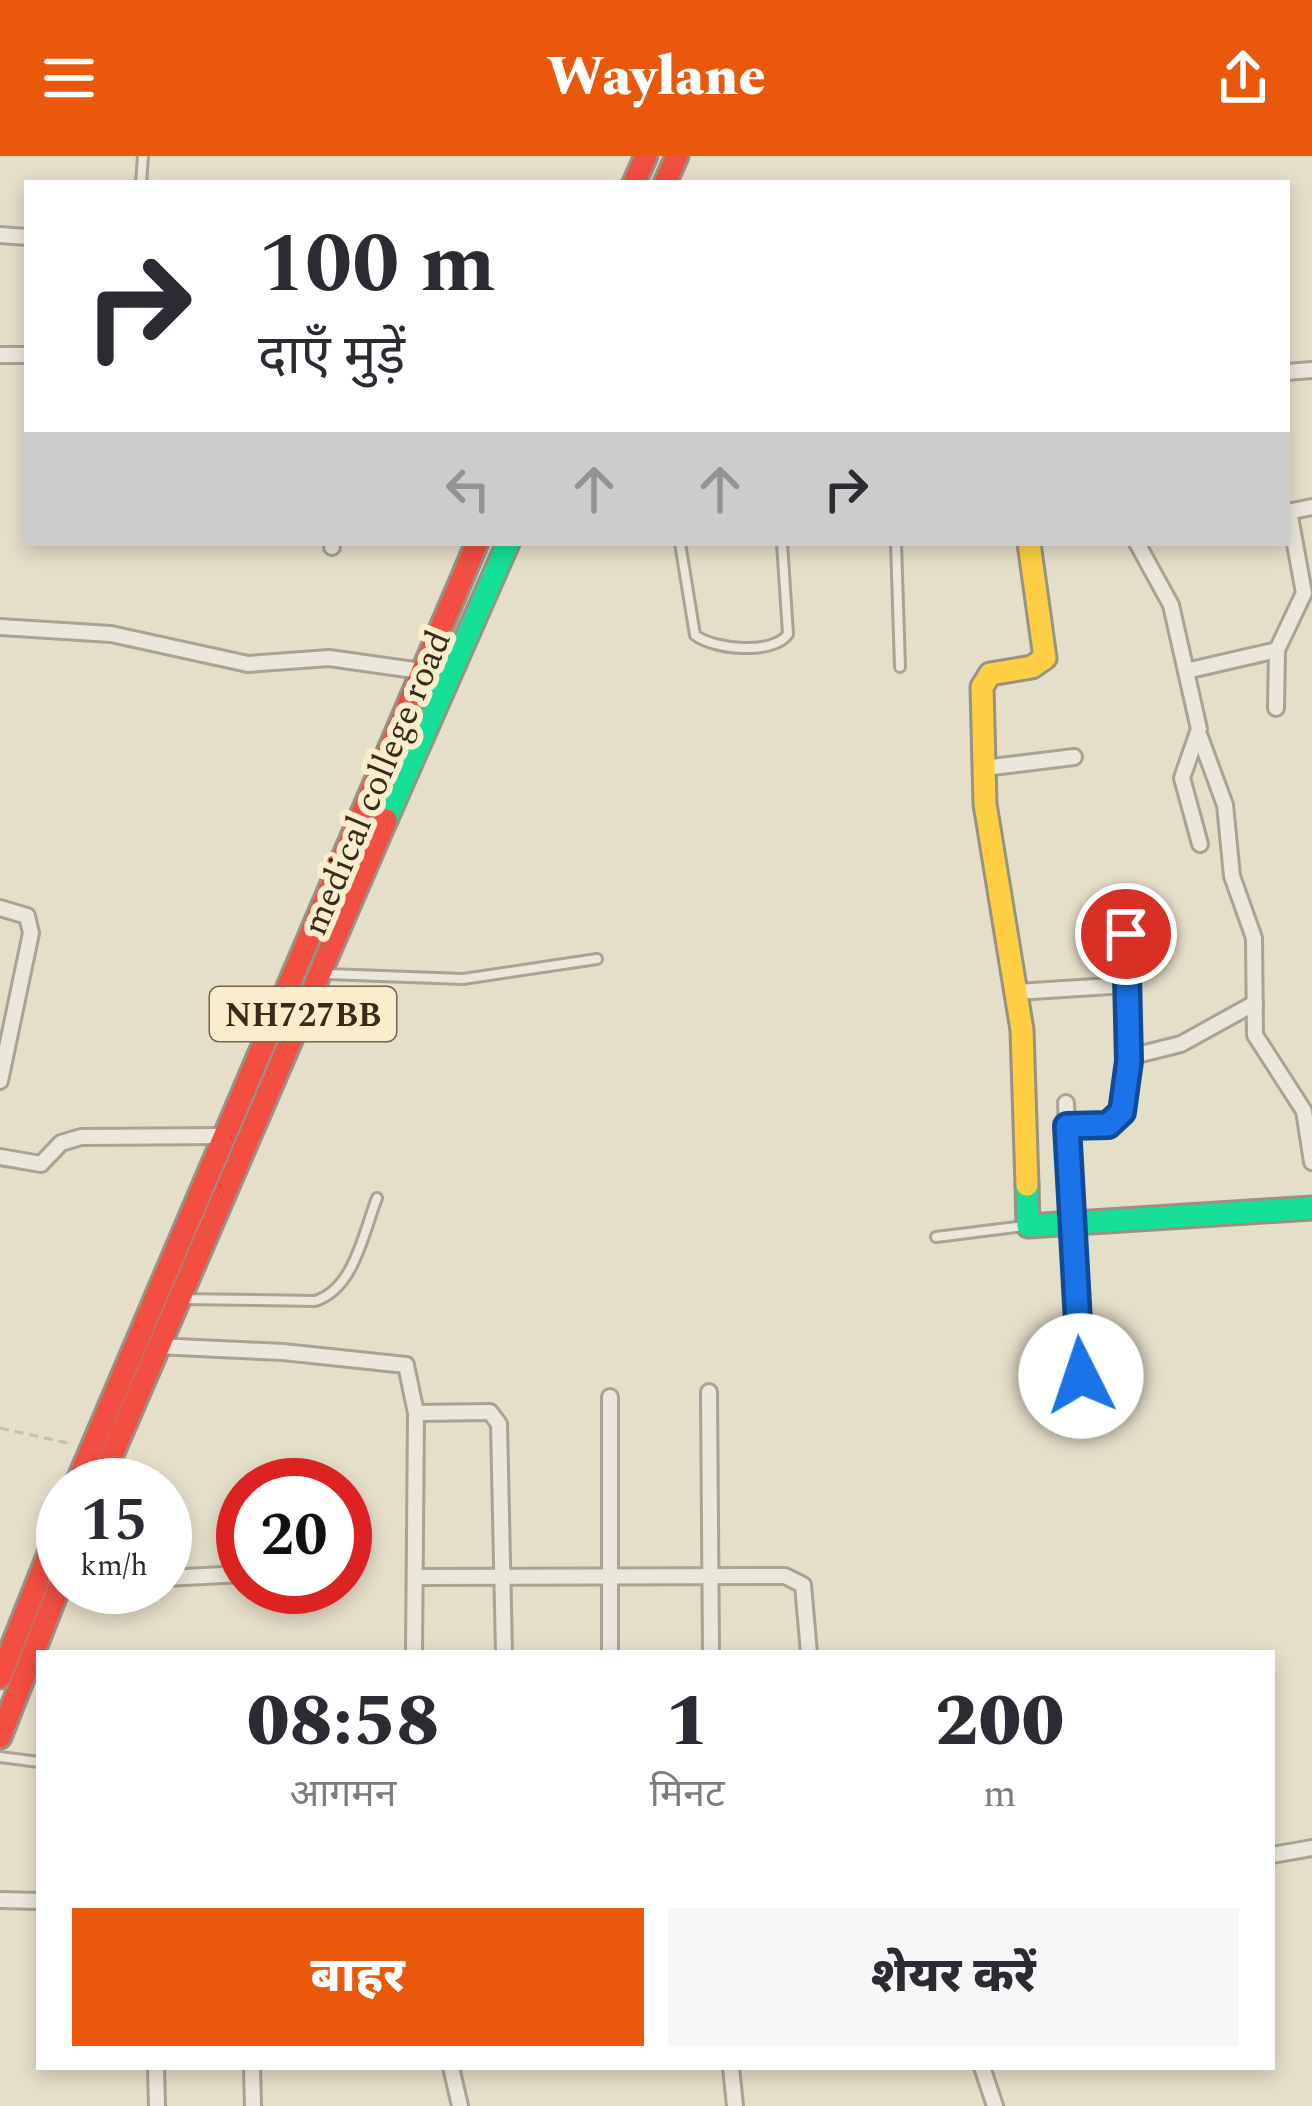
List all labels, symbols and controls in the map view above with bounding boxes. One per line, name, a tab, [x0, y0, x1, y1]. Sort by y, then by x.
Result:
text: Waylane	[546, 37, 766, 119]
icon: menu	[36, 45, 102, 111]
icon: share	[1210, 45, 1276, 111]
text: 100 m	[258, 201, 496, 329]
icon: right	[60, 228, 216, 384]
text: दाएँ मुड़ें	[258, 316, 405, 398]
icon: left	[435, 456, 501, 522]
icon: ahead	[561, 456, 627, 522]
icon: ahead	[687, 456, 753, 522]
icon: right	[813, 456, 879, 522]
street label: medical college road	[288, 622, 466, 944]
pin	[1075, 883, 1177, 985]
icon: arrive	[1093, 901, 1159, 967]
road number: NH727BB	[210, 987, 396, 1041]
position arrow	[1018, 1313, 1144, 1439]
speed limit sign: 20	[216, 1458, 372, 1614]
text: 15	[80, 1475, 148, 1567]
text: km/h	[80, 1543, 148, 1589]
text: 08:58	[246, 1668, 439, 1777]
text: 1	[666, 1668, 709, 1777]
text: 200	[935, 1668, 1065, 1777]
text: आगमन	[290, 1765, 396, 1824]
text: मिनट	[650, 1765, 725, 1824]
text: m	[983, 1765, 1017, 1824]
button: बाहर	[72, 1908, 644, 2046]
button: शेयर करें	[668, 1908, 1239, 2046]

